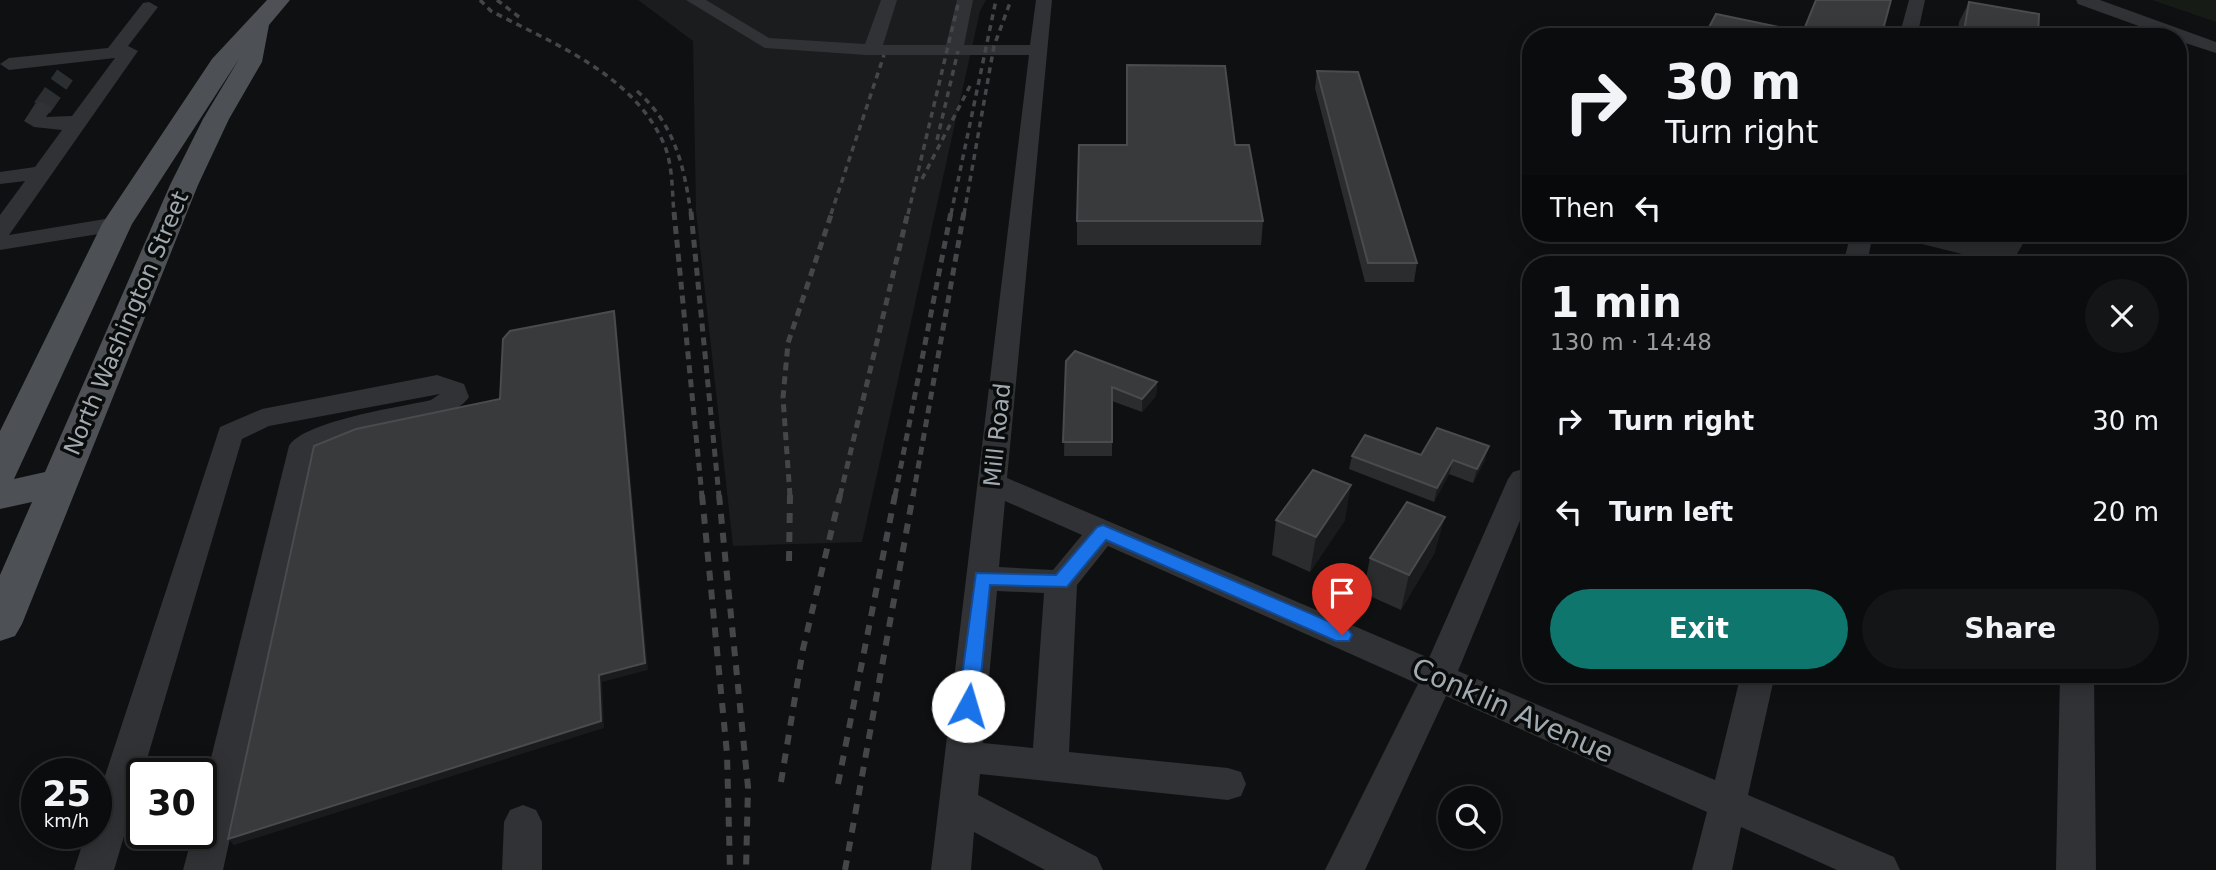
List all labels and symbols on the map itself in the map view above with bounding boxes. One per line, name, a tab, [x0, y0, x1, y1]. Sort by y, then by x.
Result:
street label: North Washington Street	[59, 187, 193, 459]
street label: Mill Road	[979, 382, 1015, 488]
pin	[1312, 563, 1372, 635]
street label: Conklin Avenue	[1407, 651, 1619, 770]
position arrow	[931, 669, 1005, 743]
speed limit sign: 30	[126, 758, 217, 849]

